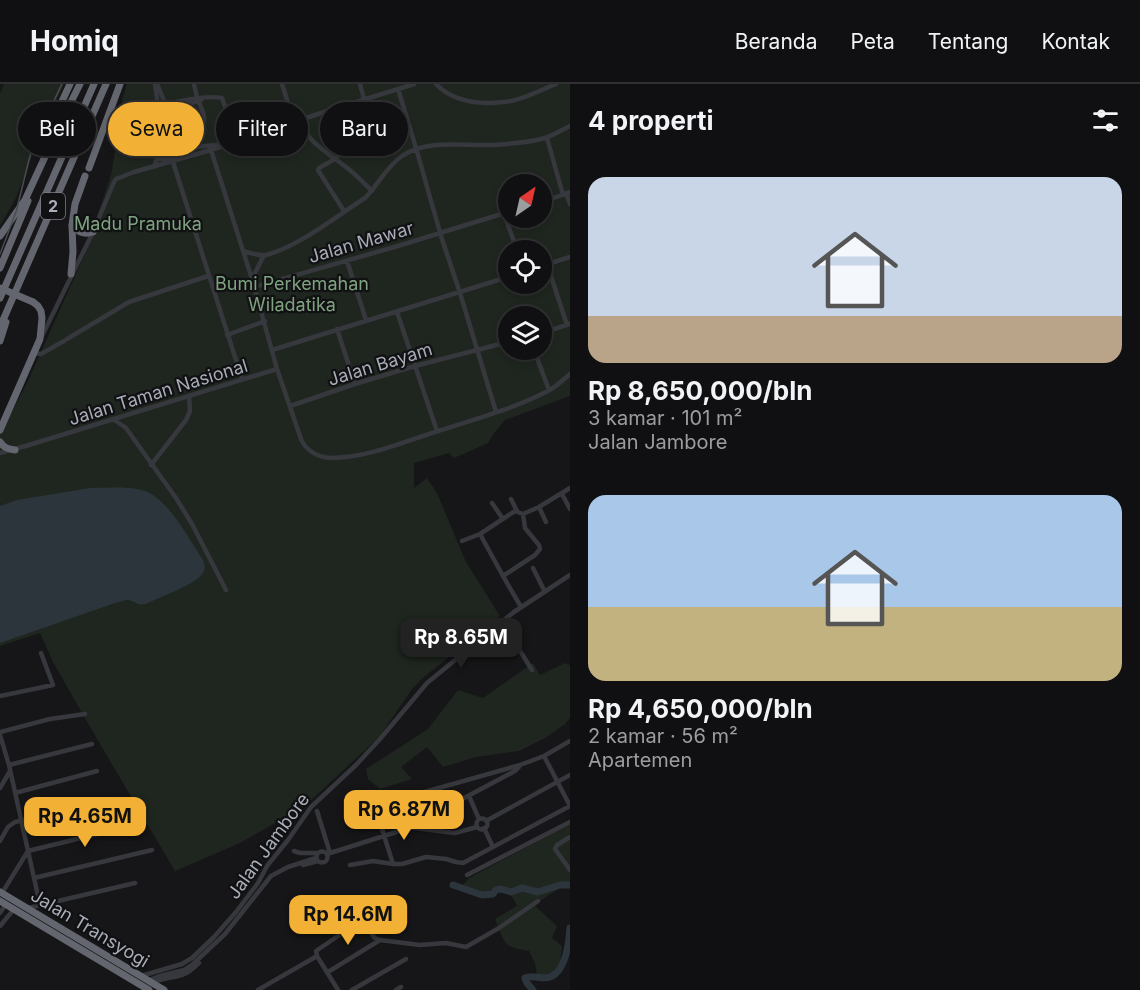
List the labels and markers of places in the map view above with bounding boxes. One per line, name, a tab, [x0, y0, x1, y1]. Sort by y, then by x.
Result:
pin: Rp 8.65M	[399, 618, 523, 669]
pin: Rp 6.87M	[342, 790, 466, 841]
pin: Rp 4.65M	[23, 797, 147, 848]
pin: Rp 14.6M	[286, 895, 410, 946]

